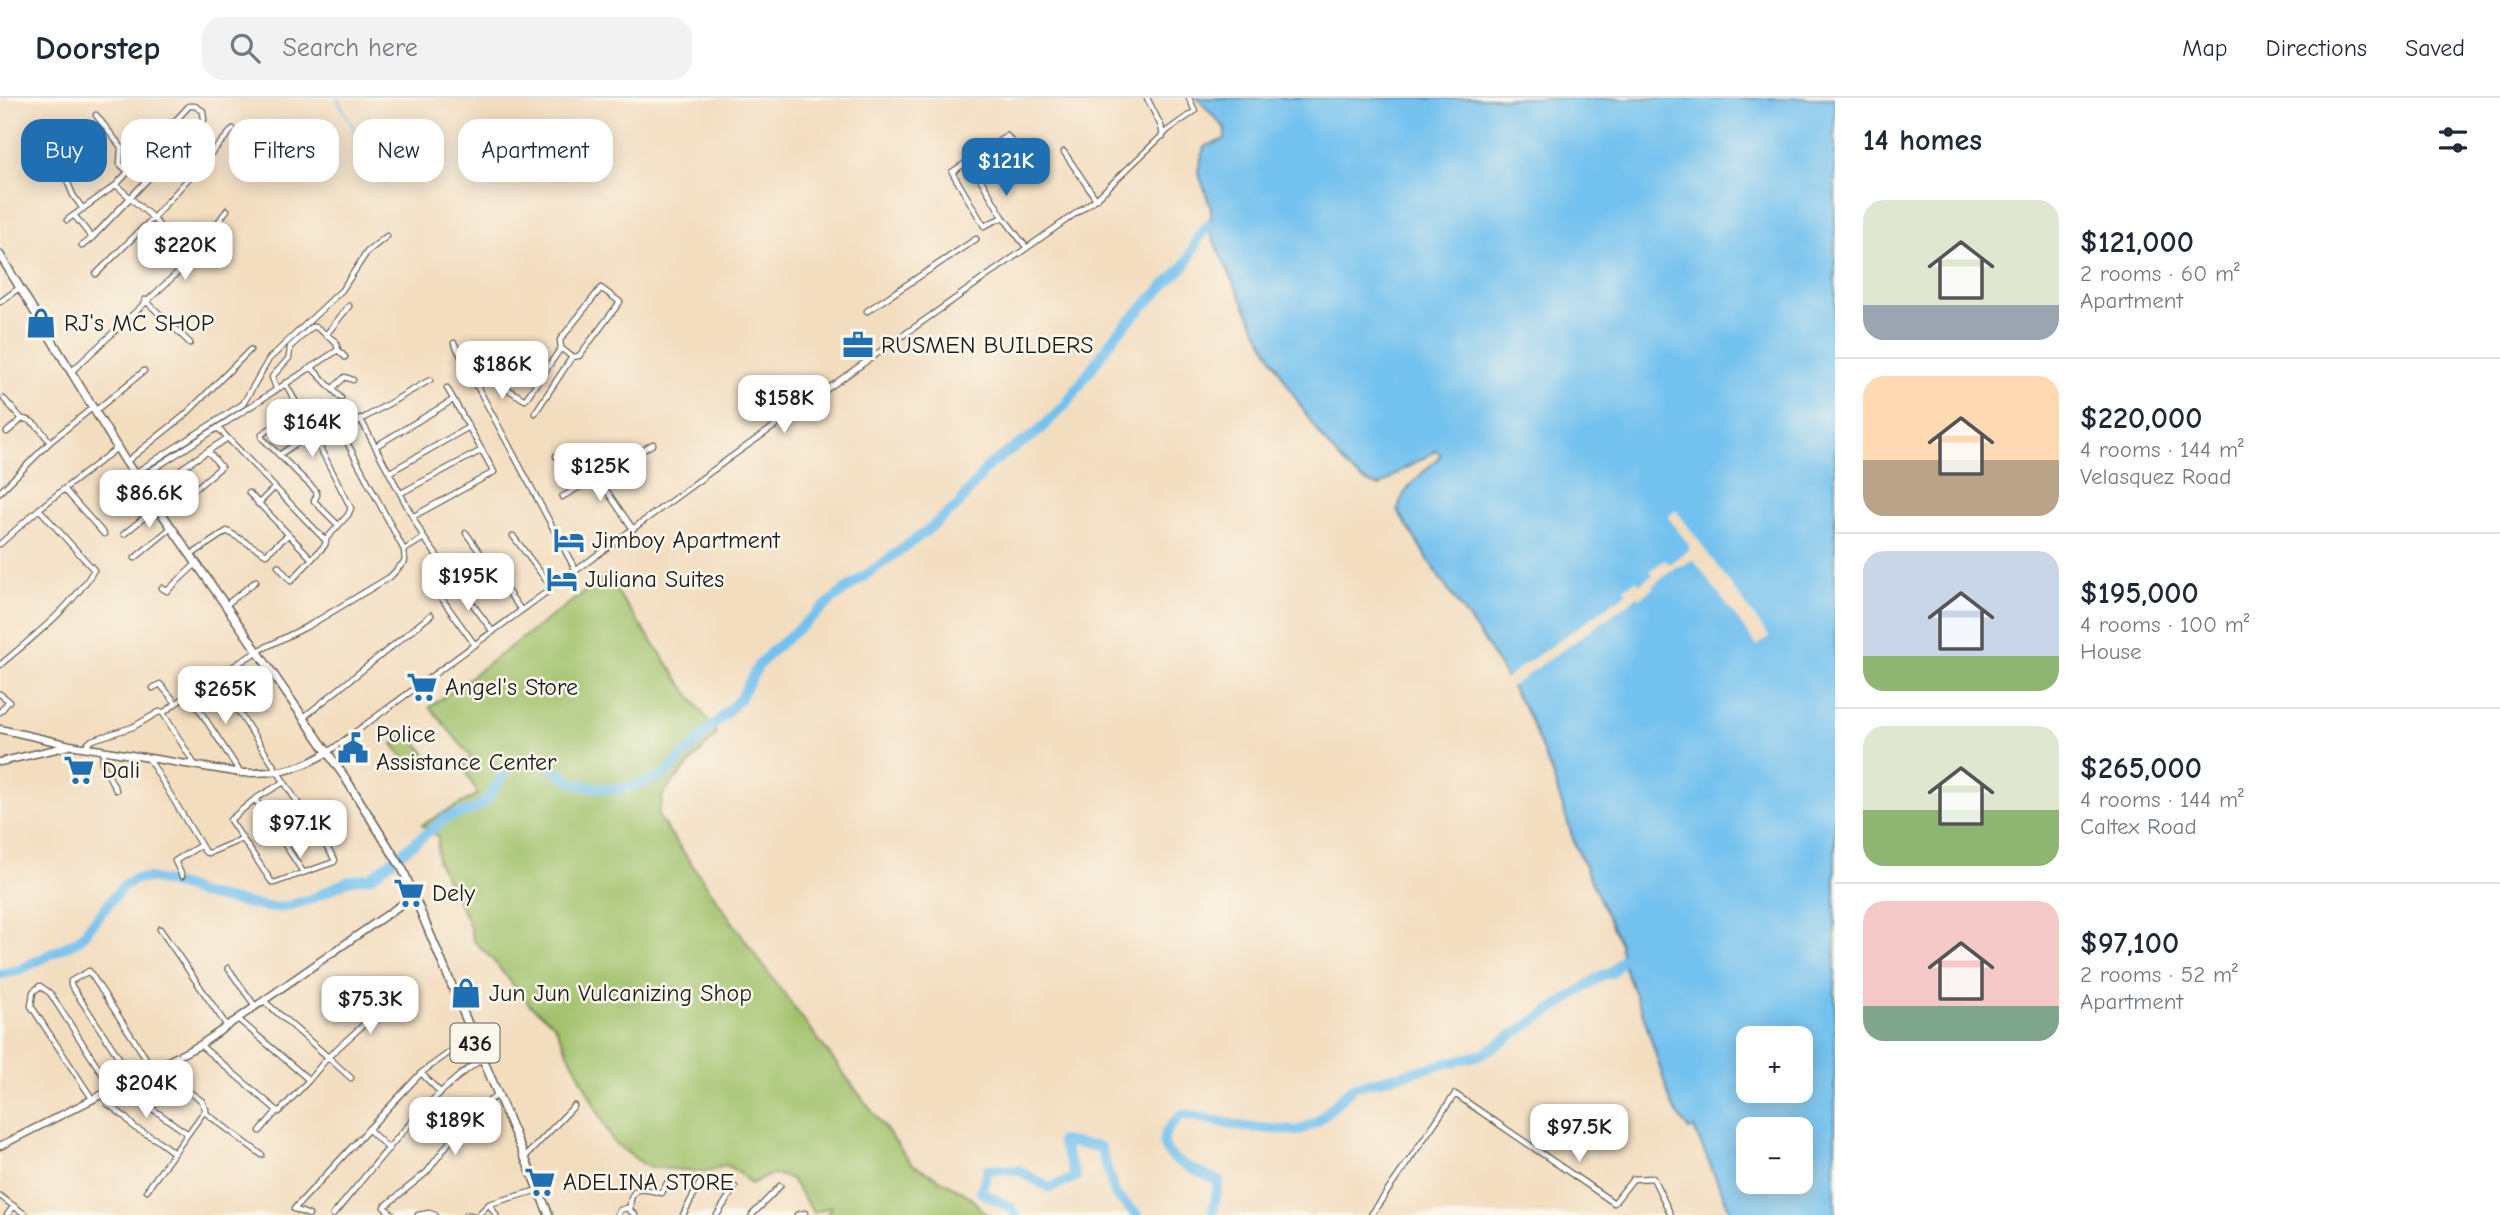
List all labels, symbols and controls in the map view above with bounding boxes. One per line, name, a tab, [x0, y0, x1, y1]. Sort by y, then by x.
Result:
search box	[202, 17, 692, 80]
text: Doorstep	[35, 29, 160, 67]
icon: search	[226, 29, 264, 67]
text: Search here	[282, 33, 418, 63]
text: Map	[2182, 34, 2228, 62]
text: Directions	[2266, 34, 2367, 62]
text: Saved	[2405, 34, 2465, 62]
chip: Buy	[21, 119, 107, 182]
chip: Rent	[121, 119, 215, 182]
chip: Filters	[229, 119, 339, 182]
chip: New	[353, 119, 444, 182]
chip: Apartment	[458, 119, 613, 182]
icon: filters	[2434, 121, 2472, 159]
text: 14 homes	[1863, 123, 1982, 158]
pin: $121K	[957, 139, 1055, 198]
text: $121K	[978, 147, 1034, 174]
pin: $220K	[136, 222, 234, 282]
text: $121,000	[2080, 225, 2194, 260]
icon: home	[1919, 228, 2003, 312]
text: $220K	[154, 231, 216, 258]
text: 2 rooms · 60 m²	[2080, 260, 2240, 287]
text: Apartment	[2080, 287, 2183, 314]
shop icon: RJ's MC SHOP	[24, 306, 58, 340]
place label: RJ's MC SHOP	[64, 309, 214, 337]
office icon: RUSMEN BUILDERS	[841, 328, 875, 362]
place label: RUSMEN BUILDERS	[881, 331, 1094, 359]
pin: $186K	[453, 342, 551, 401]
text: $186K	[472, 350, 532, 377]
pin: $158K	[735, 376, 833, 435]
text: $158K	[754, 384, 814, 411]
pin: $164K	[263, 400, 361, 459]
text: $220,000	[2080, 401, 2202, 436]
icon: home	[1919, 404, 2003, 488]
text: $164K	[283, 408, 341, 435]
text: 4 rooms · 144 m²	[2080, 436, 2244, 463]
pin: $125K	[551, 444, 649, 503]
text: $125K	[570, 452, 630, 479]
text: Velasquez Road	[2080, 463, 2231, 490]
pin: $86.6K	[92, 470, 206, 530]
text: $86.6K	[116, 479, 182, 506]
hotel icon: Jimboy Apartment	[552, 523, 586, 557]
place label: Jimboy Apartment	[592, 526, 781, 554]
pin: $195K	[419, 554, 517, 613]
text: $195K	[438, 562, 498, 589]
hotel icon: Juliana Suites	[545, 562, 579, 596]
place label: Juliana Suites	[585, 565, 724, 593]
text: $195,000	[2080, 576, 2199, 611]
icon: home	[1919, 579, 2003, 663]
text: 4 rooms · 100 m²	[2080, 611, 2249, 638]
text: House	[2080, 638, 2142, 665]
pin: $265K	[176, 666, 274, 726]
supermarket icon: Angel's Store	[405, 670, 439, 704]
place label: Angel's Store	[445, 673, 578, 701]
text: $265K	[194, 675, 256, 702]
place label: Police Assistance Center	[376, 720, 557, 776]
public building icon: Police Assistance Center	[336, 731, 370, 765]
text: $265,000	[2080, 751, 2202, 786]
supermarket icon: Dali	[62, 753, 96, 787]
icon: home	[1919, 754, 2003, 838]
place label: Dali	[102, 756, 140, 784]
text: 4 rooms · 144 m²	[2080, 786, 2244, 813]
pin: $97.1K	[243, 800, 357, 860]
text: $97.1K	[269, 809, 331, 836]
text: Caltex Road	[2080, 813, 2197, 840]
supermarket icon: Dely	[392, 876, 426, 910]
place label: Dely	[432, 879, 475, 907]
text: $97,100	[2080, 926, 2179, 961]
icon: home	[1919, 929, 2003, 1013]
text: 2 rooms · 52 m²	[2080, 961, 2238, 988]
pin: $75.3K	[313, 976, 427, 1036]
shop icon: Jun Jun Vulcanizing Shop	[449, 976, 483, 1010]
place label: Jun Jun Vulcanizing Shop	[489, 979, 752, 1007]
text: $75.3K	[338, 985, 402, 1012]
text: Apartment	[2080, 988, 2183, 1015]
road number: 436	[450, 1024, 500, 1062]
map controls	[1736, 1026, 1813, 1194]
button: +	[1736, 1026, 1813, 1103]
pin: $204K	[97, 1060, 195, 1120]
text: $204K	[115, 1069, 177, 1096]
pin: $189K	[406, 1098, 504, 1157]
pin: $97.5K	[1522, 1104, 1636, 1164]
text: $189K	[425, 1106, 485, 1133]
text: $97.5K	[1546, 1113, 1612, 1140]
button: −	[1736, 1117, 1813, 1194]
supermarket icon: ADELINA STORE	[523, 1165, 557, 1199]
place label: ADELINA STORE	[563, 1168, 734, 1196]

